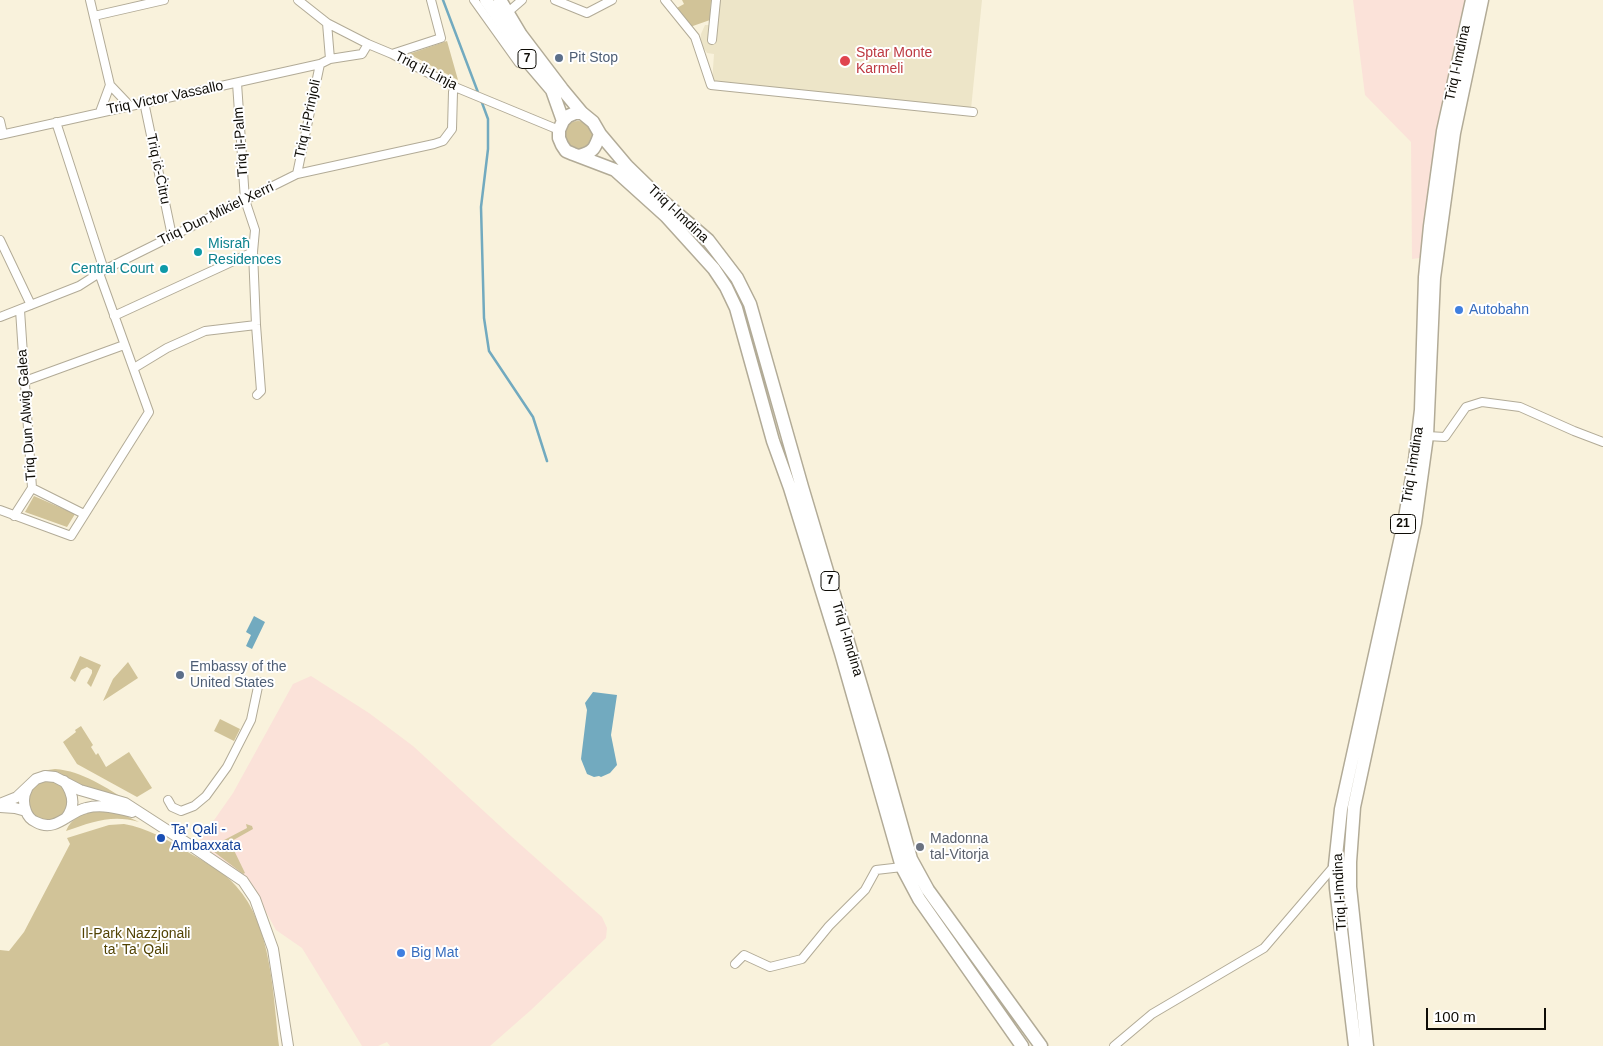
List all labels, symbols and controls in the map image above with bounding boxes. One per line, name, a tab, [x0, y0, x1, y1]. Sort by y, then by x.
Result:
street label: Triq l-Imdina	[1442, 23, 1474, 103]
place label: Sptar Monte Karmeli	[856, 45, 932, 78]
street label: Triq il-Linja	[392, 48, 460, 94]
road number: 7	[518, 50, 536, 68]
place label: Pit Stop	[569, 50, 618, 66]
marker: Pit Stop	[553, 52, 565, 64]
marker: Sptar Monte Karmeli	[838, 54, 852, 68]
street label: Triq Victor Vassallo	[105, 77, 225, 119]
street label: Triq il-Prinjoli	[291, 78, 325, 160]
street label: Triq il-Palm	[230, 106, 252, 178]
street label: Triq iċ-Ċitru	[142, 132, 174, 206]
street label: Triq Dun Mikiel Xerri	[156, 179, 276, 249]
street label: Triq l-Imdina	[644, 182, 712, 246]
place label: Misraħ Residences	[208, 236, 281, 268]
marker: Misraħ Residences	[192, 246, 204, 258]
place label: Central Court	[71, 261, 154, 277]
marker: Central Court	[158, 263, 170, 275]
place label: Autobahn	[1469, 302, 1529, 318]
marker: Autobahn	[1453, 304, 1465, 316]
street label: Triq Dun Alwiġ Galea	[14, 349, 40, 481]
street label: Triq l-Imdina	[1399, 426, 1427, 504]
road number: 21	[1390, 514, 1416, 534]
road number: 7	[821, 572, 839, 590]
street label: Triq l-Imdina	[828, 600, 866, 678]
place label: Embassy of the United States	[190, 659, 286, 692]
marker: Embassy of the United States	[174, 669, 186, 681]
place label: Ta' Qali - Ambaxxata	[171, 822, 241, 854]
place label: Madonna tal-Vitorja	[930, 831, 989, 864]
marker: Ta' Qali - Ambaxxata	[155, 832, 167, 844]
marker: Madonna tal-Vitorja	[914, 841, 926, 853]
street label: Triq l-Imdina	[1330, 853, 1350, 931]
park label: Il-Park Nazzjonali ta' Ta' Qali	[82, 926, 190, 959]
place label: Big Mat	[411, 945, 458, 961]
marker: Big Mat	[395, 947, 407, 959]
scale bar	[1428, 998, 1548, 1030]
text: 100 m	[1434, 1008, 1476, 1025]

